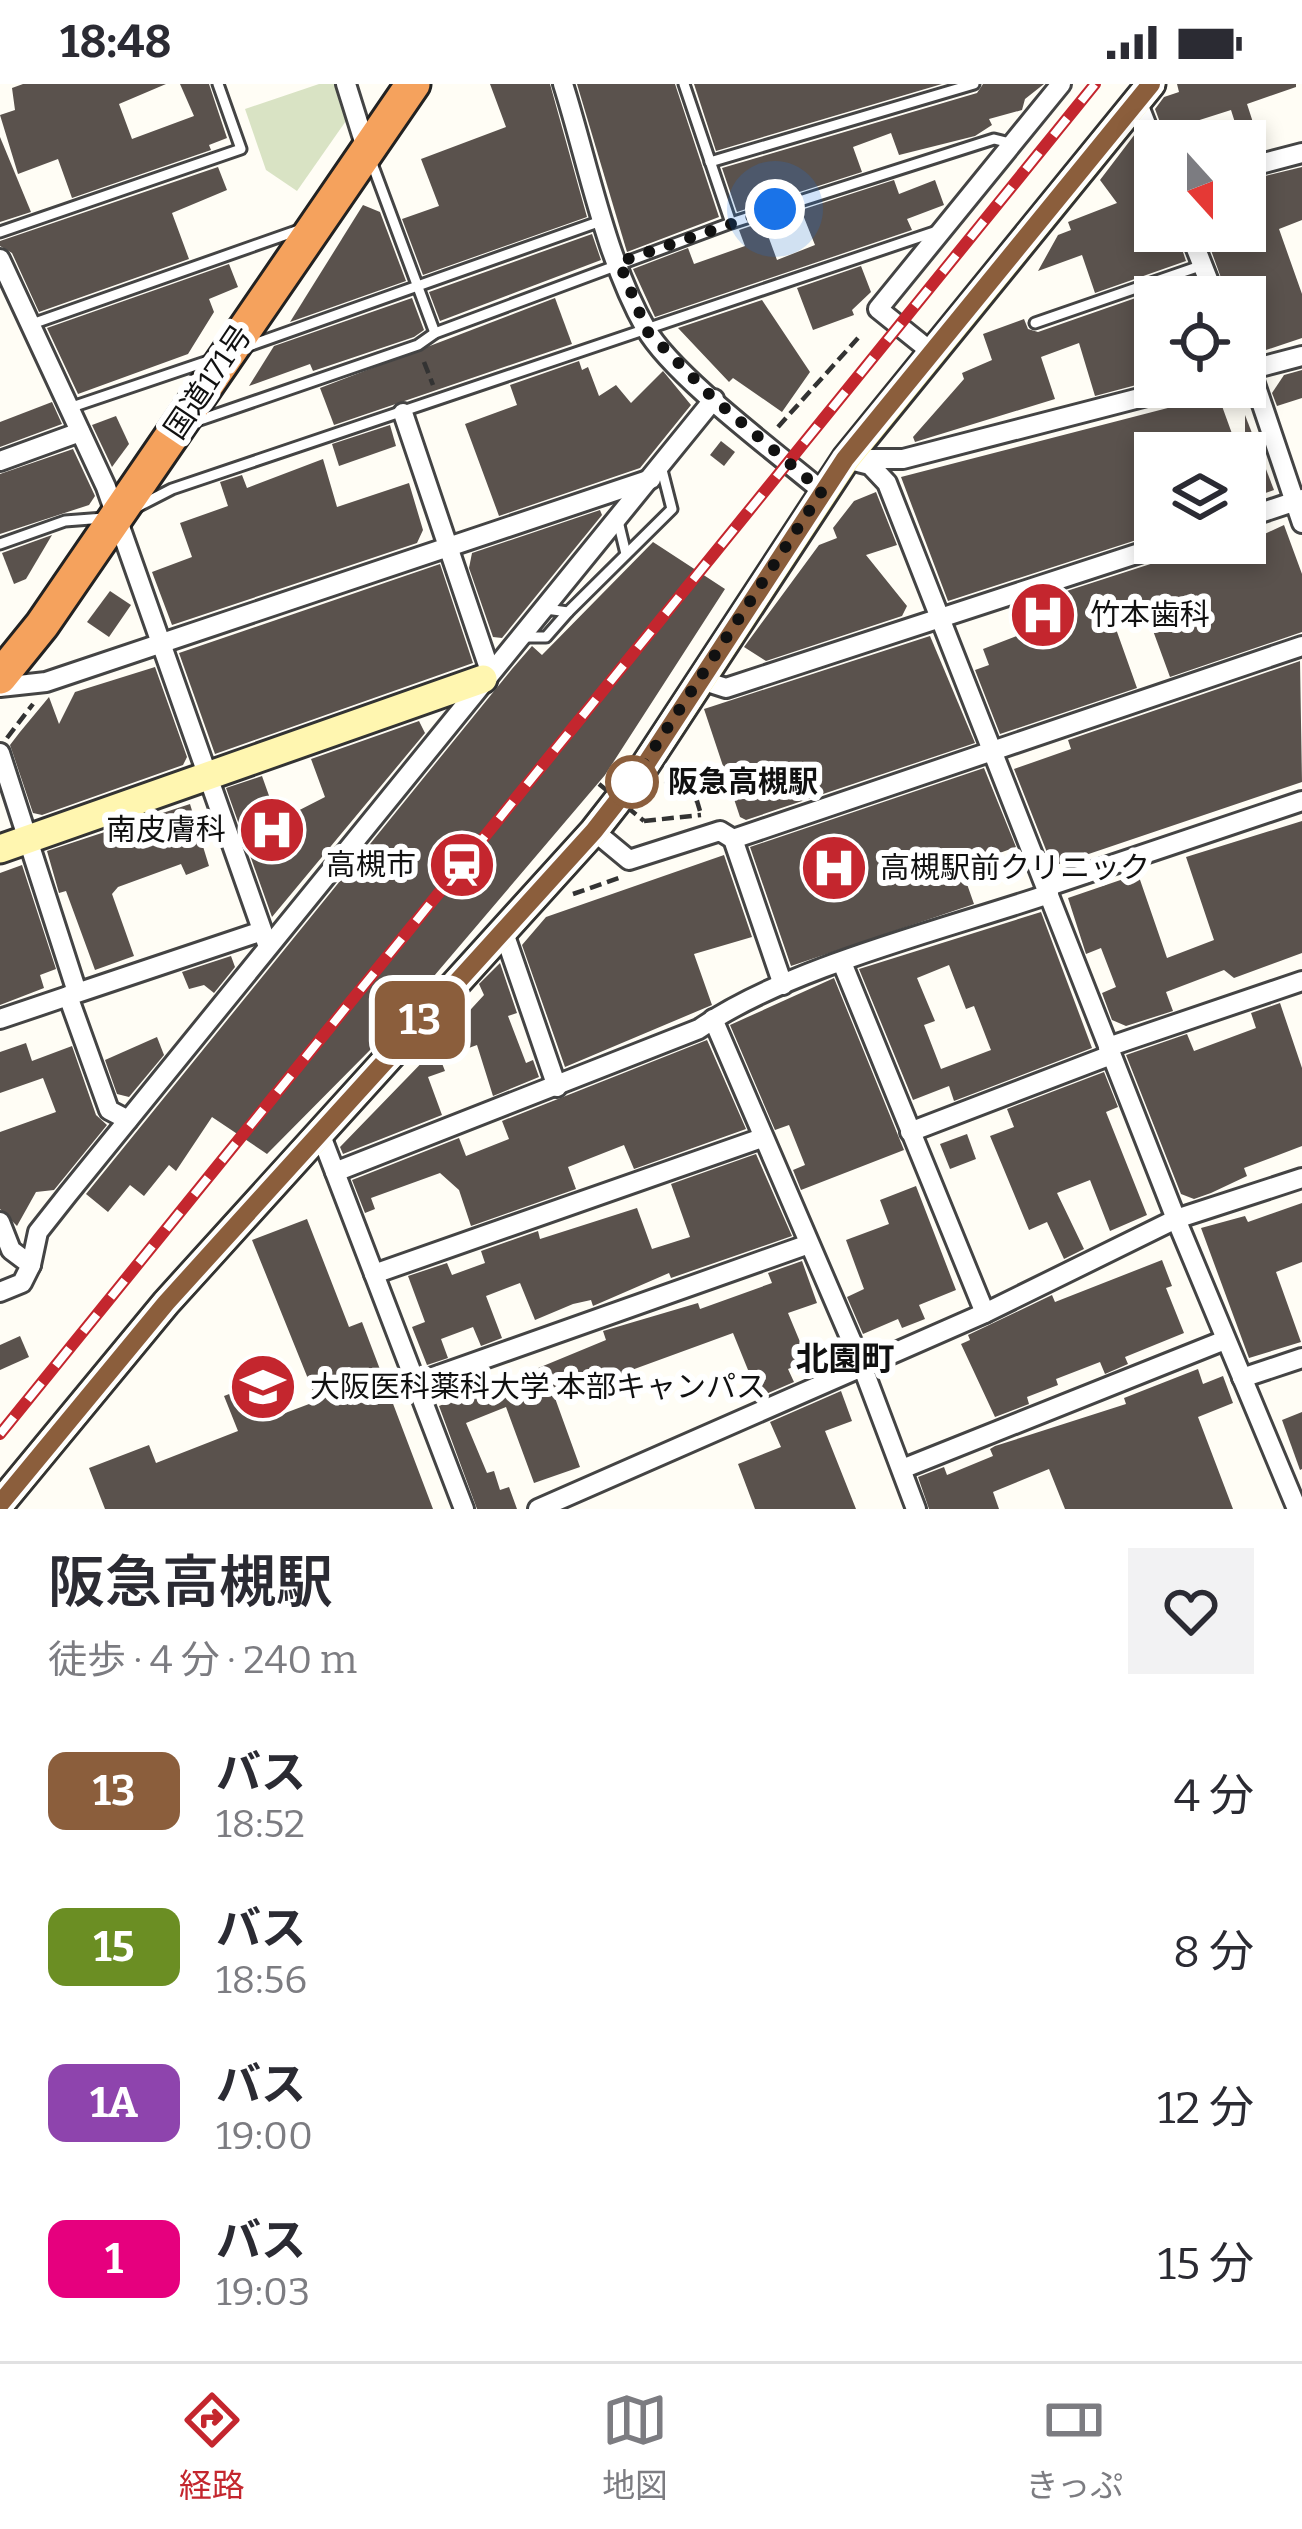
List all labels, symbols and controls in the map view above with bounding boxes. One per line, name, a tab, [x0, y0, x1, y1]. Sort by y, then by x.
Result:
text: 18:48	[60, 15, 172, 69]
north arrow	[1134, 120, 1266, 252]
map controls	[1134, 120, 1266, 564]
your location	[745, 179, 805, 239]
button: locate	[1134, 276, 1266, 408]
street label: 国道171号	[157, 318, 259, 446]
button: layers	[1134, 432, 1266, 564]
hospital icon: 竹本歯科	[1008, 580, 1078, 650]
place label: 竹本歯科	[1090, 597, 1210, 633]
marker: 阪急高槻駅	[607, 757, 657, 807]
place label: 阪急高槻駅	[668, 764, 818, 800]
hospital icon: 南皮膚科	[237, 795, 307, 865]
place label: 南皮膚科	[106, 812, 226, 848]
station icon: 高槻市	[427, 830, 497, 900]
hospital icon: 高槻駅前クリニック	[799, 833, 869, 903]
place label: 高槻市	[326, 847, 416, 883]
place label: 高槻駅前クリニック	[880, 850, 1150, 886]
line badge: 13	[366, 981, 474, 1059]
text: 13	[399, 995, 441, 1045]
district label: 北園町	[796, 1339, 895, 1379]
school or university icon: 大阪医科薬科大学 本部キャンパス	[228, 1352, 298, 1422]
place label: 大阪医科薬科大学 本部キャンパス	[310, 1369, 766, 1405]
button: heart	[1128, 1548, 1254, 1674]
text: 阪急高槻駅	[48, 1549, 333, 1617]
text: 徒歩 · 4 分 · 240 m	[48, 1637, 357, 1683]
text: バス	[216, 1746, 306, 1800]
text: 13	[93, 1766, 135, 1816]
text: 4 分	[1174, 1769, 1254, 1823]
text: 18:52	[216, 1801, 305, 1847]
text: バス	[216, 1902, 306, 1956]
text: 15	[93, 1922, 135, 1972]
text: 8 分	[1173, 1925, 1254, 1979]
text: 18:56	[216, 1957, 307, 2003]
text: バス	[216, 2058, 306, 2112]
text: 1A	[90, 2078, 138, 2128]
text: 12 分	[1157, 2081, 1254, 2135]
text: 19:00	[216, 2113, 313, 2159]
text: バス	[216, 2214, 306, 2268]
text: 1	[105, 2234, 123, 2284]
text: 15 分	[1158, 2237, 1254, 2291]
text: 19:03	[216, 2269, 310, 2315]
tab: 経路	[179, 2387, 245, 2507]
tab: 地図	[602, 2387, 668, 2507]
tab: きっぷ	[1026, 2387, 1123, 2507]

